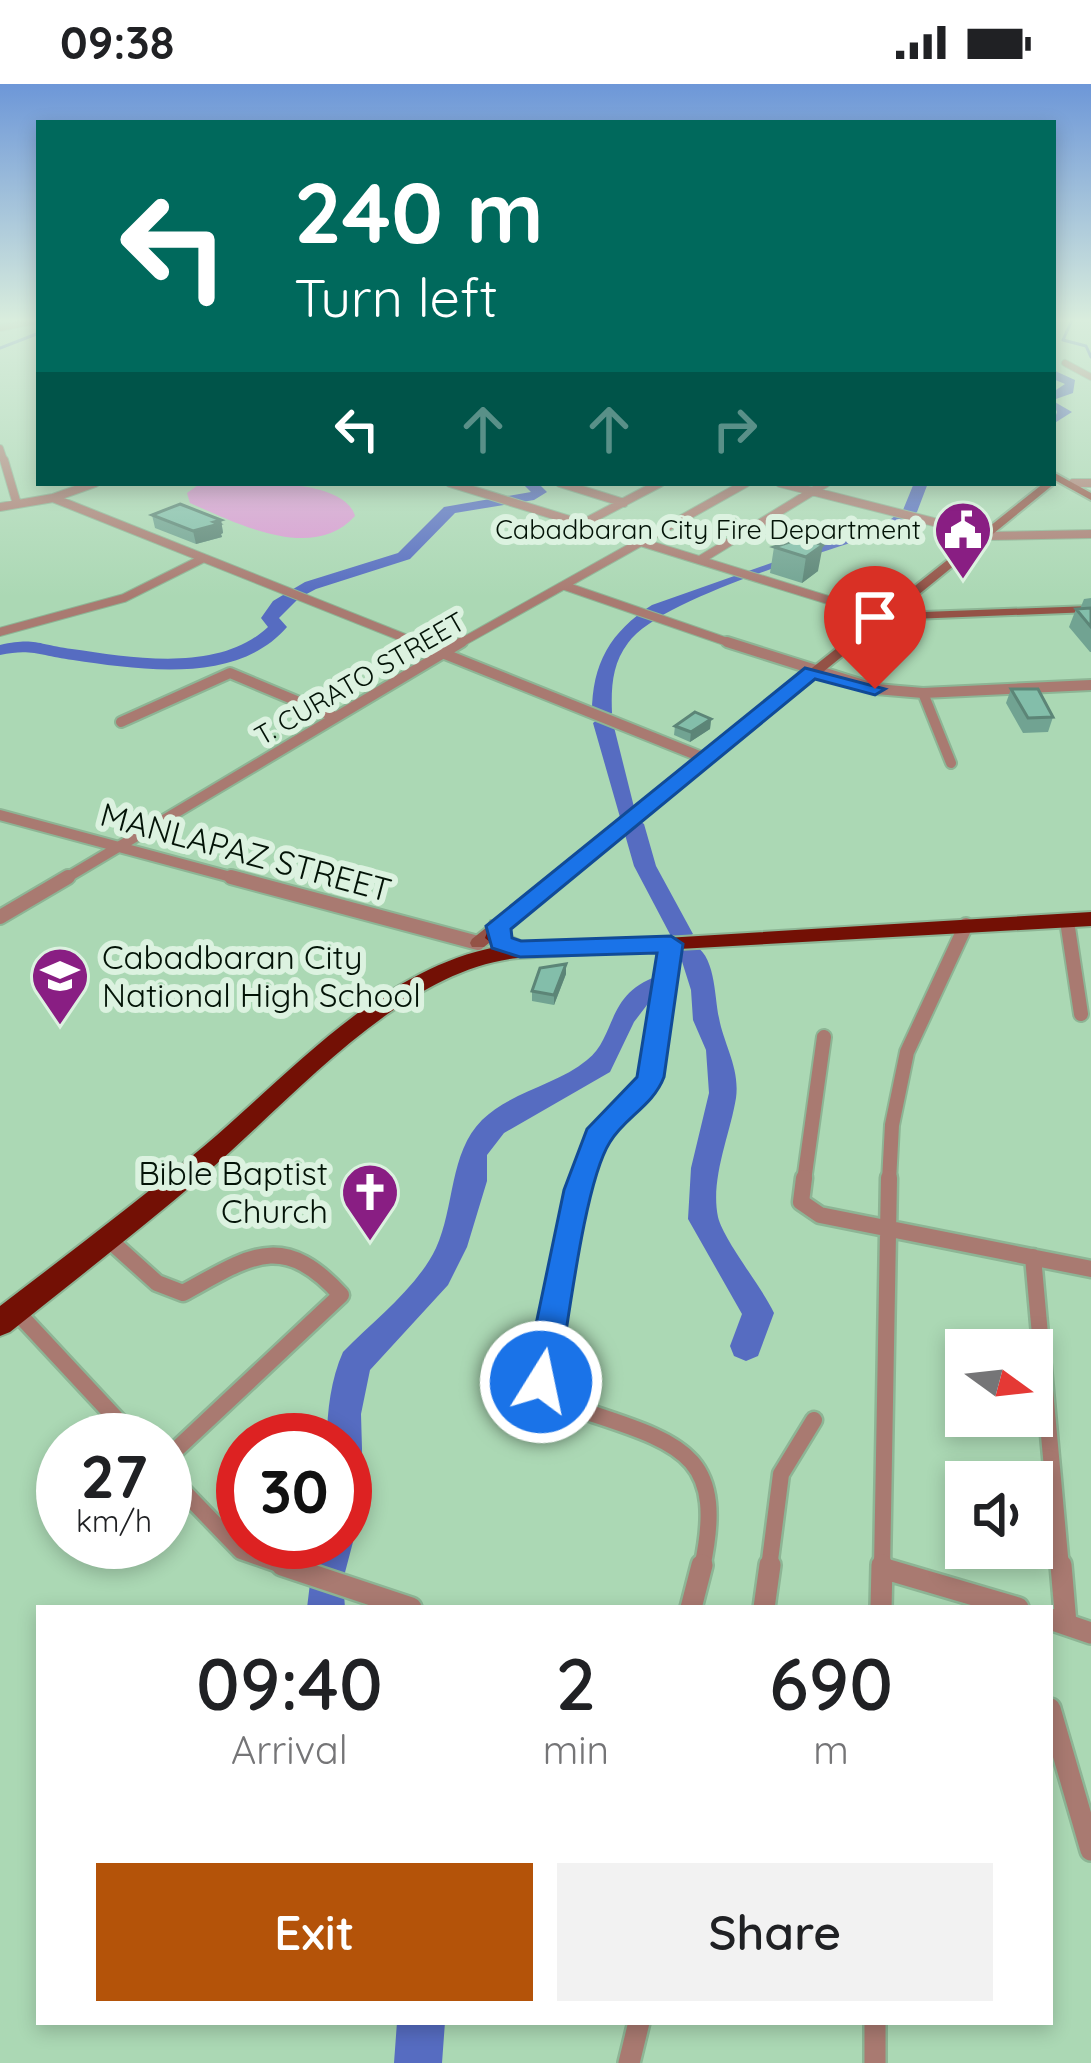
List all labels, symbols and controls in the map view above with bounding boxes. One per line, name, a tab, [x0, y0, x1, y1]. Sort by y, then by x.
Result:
text: 09:38	[60, 14, 174, 70]
text: 240 m	[294, 159, 544, 264]
icon: left	[96, 168, 252, 324]
text: Turn left	[294, 263, 498, 331]
icon: left	[324, 396, 390, 462]
icon: ahead	[450, 396, 516, 462]
icon: ahead	[576, 396, 642, 462]
icon: right	[702, 396, 768, 462]
public building icon: Cabadbaran City Fire Department	[932, 499, 994, 581]
place label: Cabadbaran City Fire Department	[495, 512, 921, 546]
pin	[824, 566, 926, 689]
icon: arrive	[842, 584, 908, 650]
street label: T. CURATO STREET	[248, 604, 471, 752]
street label: MANLAPAZ STREET	[96, 793, 396, 910]
place label: Cabadbaran City National High School	[102, 936, 421, 1015]
school or university icon: Cabadbaran City National High School	[29, 945, 91, 1027]
place label: Bible Baptist Church	[138, 1152, 328, 1231]
church icon: Bible Baptist Church	[339, 1161, 401, 1243]
position arrow	[478, 1319, 604, 1445]
north arrow	[945, 1329, 1053, 1437]
map controls	[945, 1329, 1053, 1569]
speed limit sign: 30	[216, 1413, 372, 1569]
text: 27	[80, 1438, 148, 1513]
button: sound	[945, 1461, 1053, 1569]
text: km/h	[76, 1502, 152, 1540]
text: 09:40	[196, 1638, 383, 1728]
text: 2	[556, 1638, 596, 1728]
text: 690	[769, 1638, 893, 1728]
text: Arrival	[231, 1725, 348, 1774]
text: min	[543, 1725, 609, 1774]
text: m	[813, 1725, 849, 1774]
button: Exit	[96, 1863, 533, 2001]
button: Share	[557, 1863, 993, 2001]

